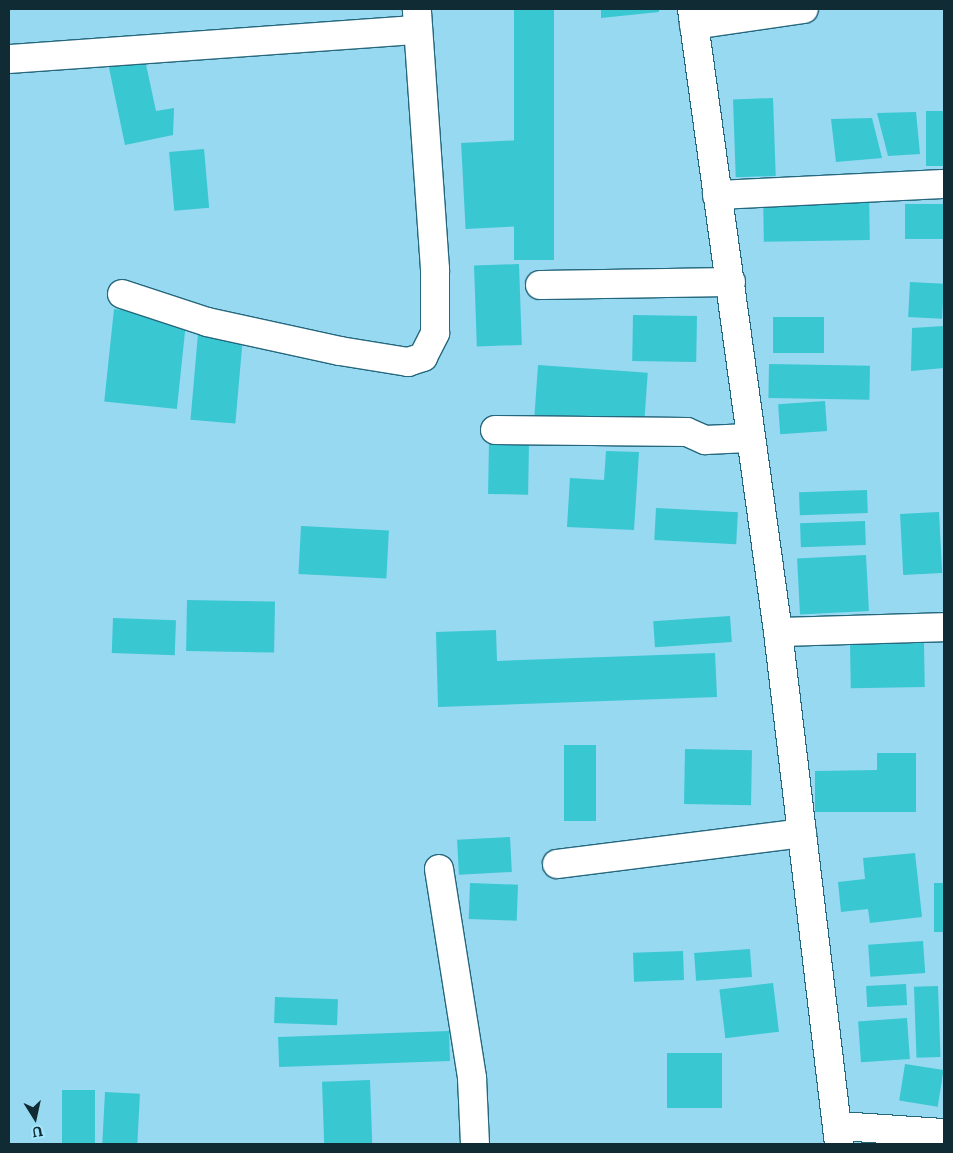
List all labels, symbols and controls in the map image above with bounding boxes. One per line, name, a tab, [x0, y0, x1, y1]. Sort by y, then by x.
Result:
north arrow	[10, 1093, 60, 1143]
text: U	[30, 1122, 45, 1144]

